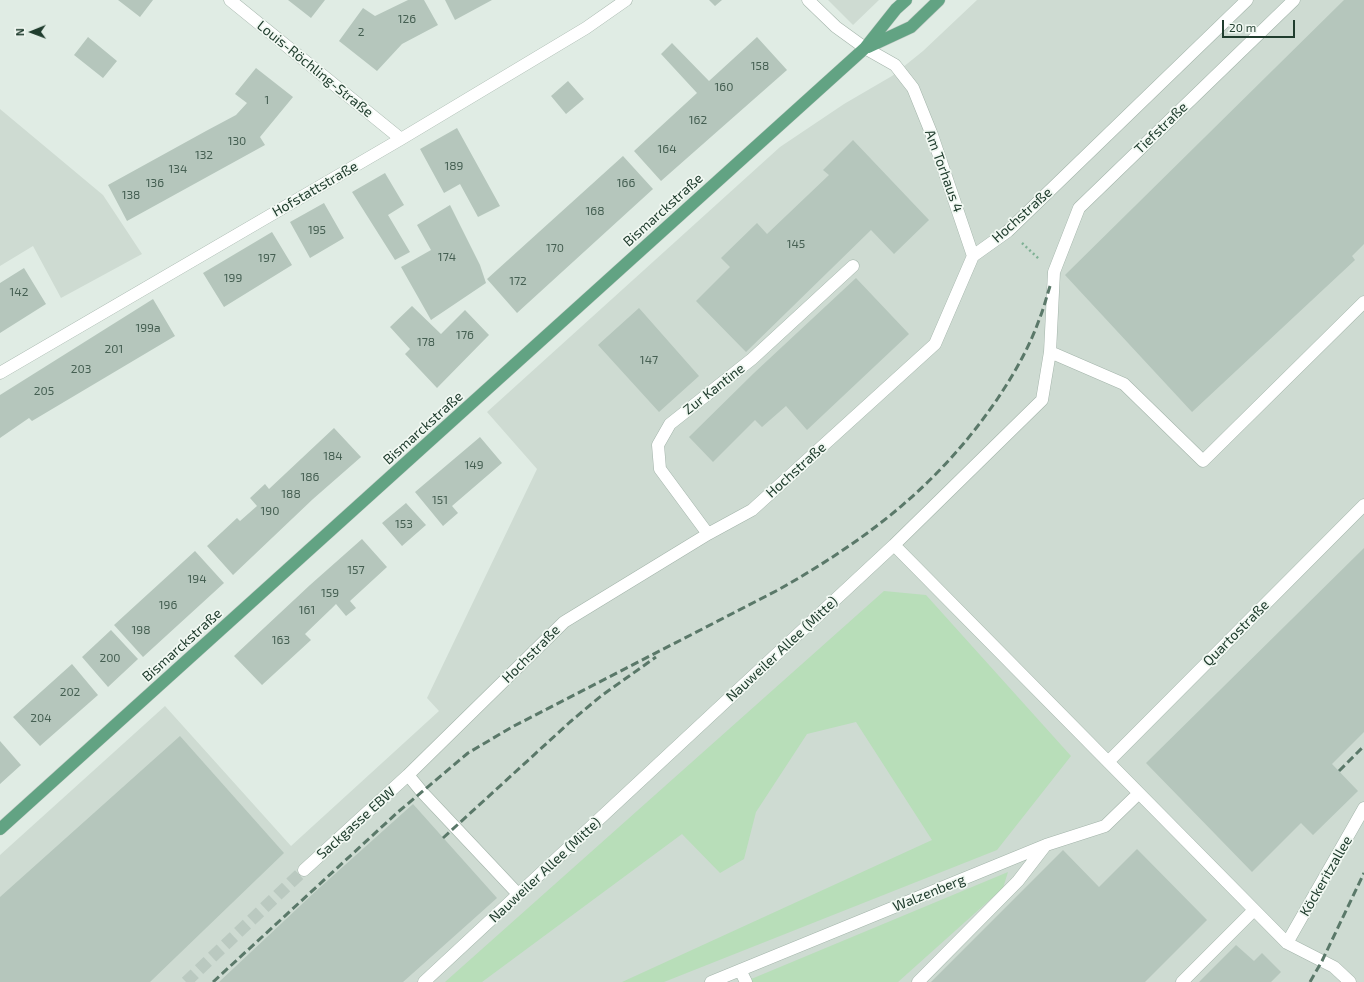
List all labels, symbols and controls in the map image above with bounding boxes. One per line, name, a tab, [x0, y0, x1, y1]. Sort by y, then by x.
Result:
north arrow	[12, 12, 52, 52]
house number: 126	[398, 12, 416, 26]
scale bar	[1224, 12, 1297, 38]
street label: Louis-Röchling-Straße	[254, 17, 376, 121]
text: 20 m	[1229, 20, 1256, 34]
house number: 2	[358, 25, 364, 39]
text: N	[13, 28, 26, 36]
house number: 158	[751, 59, 769, 73]
house number: 160	[715, 80, 733, 94]
house number: 1	[265, 93, 269, 107]
street label: Tiefstraße	[1131, 99, 1191, 157]
house number: 162	[689, 113, 707, 127]
street label: Am Torhaus 4	[921, 127, 967, 215]
house number: 130	[228, 134, 246, 148]
house number: 164	[657, 142, 677, 156]
house number: 132	[195, 148, 213, 162]
street label: Hofstattstraße	[269, 158, 361, 220]
house number: 189	[445, 159, 463, 173]
house number: 134	[169, 162, 187, 176]
street label: Bismarckstraße	[620, 170, 706, 250]
house number: 136	[146, 176, 164, 190]
house number: 166	[617, 176, 635, 190]
street label: Hochstraße	[989, 184, 1055, 246]
house number: 138	[122, 188, 140, 202]
house number: 168	[586, 204, 604, 218]
house number: 195	[308, 223, 326, 237]
house number: 145	[787, 237, 805, 251]
house number: 170	[546, 241, 564, 255]
house number: 174	[438, 250, 456, 264]
house number: 197	[258, 251, 276, 265]
house number: 199	[224, 271, 242, 285]
house number: 172	[509, 274, 527, 288]
house number: 142	[10, 285, 28, 299]
house number: 199a	[135, 321, 161, 335]
house number: 176	[456, 328, 474, 342]
house number: 178	[417, 335, 435, 349]
house number: 201	[105, 342, 123, 356]
house number: 147	[640, 353, 658, 367]
street label: Zur Kantine	[680, 360, 748, 418]
house number: 203	[71, 362, 91, 376]
house number: 205	[34, 384, 54, 398]
street label: Bismarckstraße	[380, 388, 466, 468]
street label: Hochstraße	[763, 439, 829, 501]
house number: 184	[323, 449, 343, 463]
house number: 149	[464, 458, 484, 472]
house number: 186	[301, 470, 319, 484]
house number: 188	[281, 487, 301, 501]
house number: 151	[432, 493, 448, 507]
house number: 190	[261, 504, 279, 518]
house number: 153	[395, 517, 413, 531]
house number: 157	[347, 563, 365, 577]
house number: 194	[187, 572, 207, 586]
house number: 159	[321, 586, 339, 600]
street label: Nauweiler Allee (Mitte)	[723, 593, 841, 705]
street label: Quartostraße	[1199, 596, 1273, 670]
house number: 196	[159, 598, 177, 612]
house number: 161	[299, 603, 315, 617]
street label: Bismarckstraße	[139, 605, 225, 685]
street label: Hochstraße	[499, 622, 563, 686]
house number: 198	[132, 623, 150, 637]
house number: 163	[272, 633, 290, 647]
house number: 200	[99, 651, 121, 665]
house number: 202	[60, 685, 80, 699]
house number: 204	[30, 711, 52, 725]
street label: Sackgasse EBW	[313, 783, 399, 863]
street label: Nauweiler Allee (Mitte)	[486, 814, 604, 926]
street label: Köckeritzallee	[1296, 833, 1356, 919]
street label: Walzenberg	[890, 871, 968, 915]

